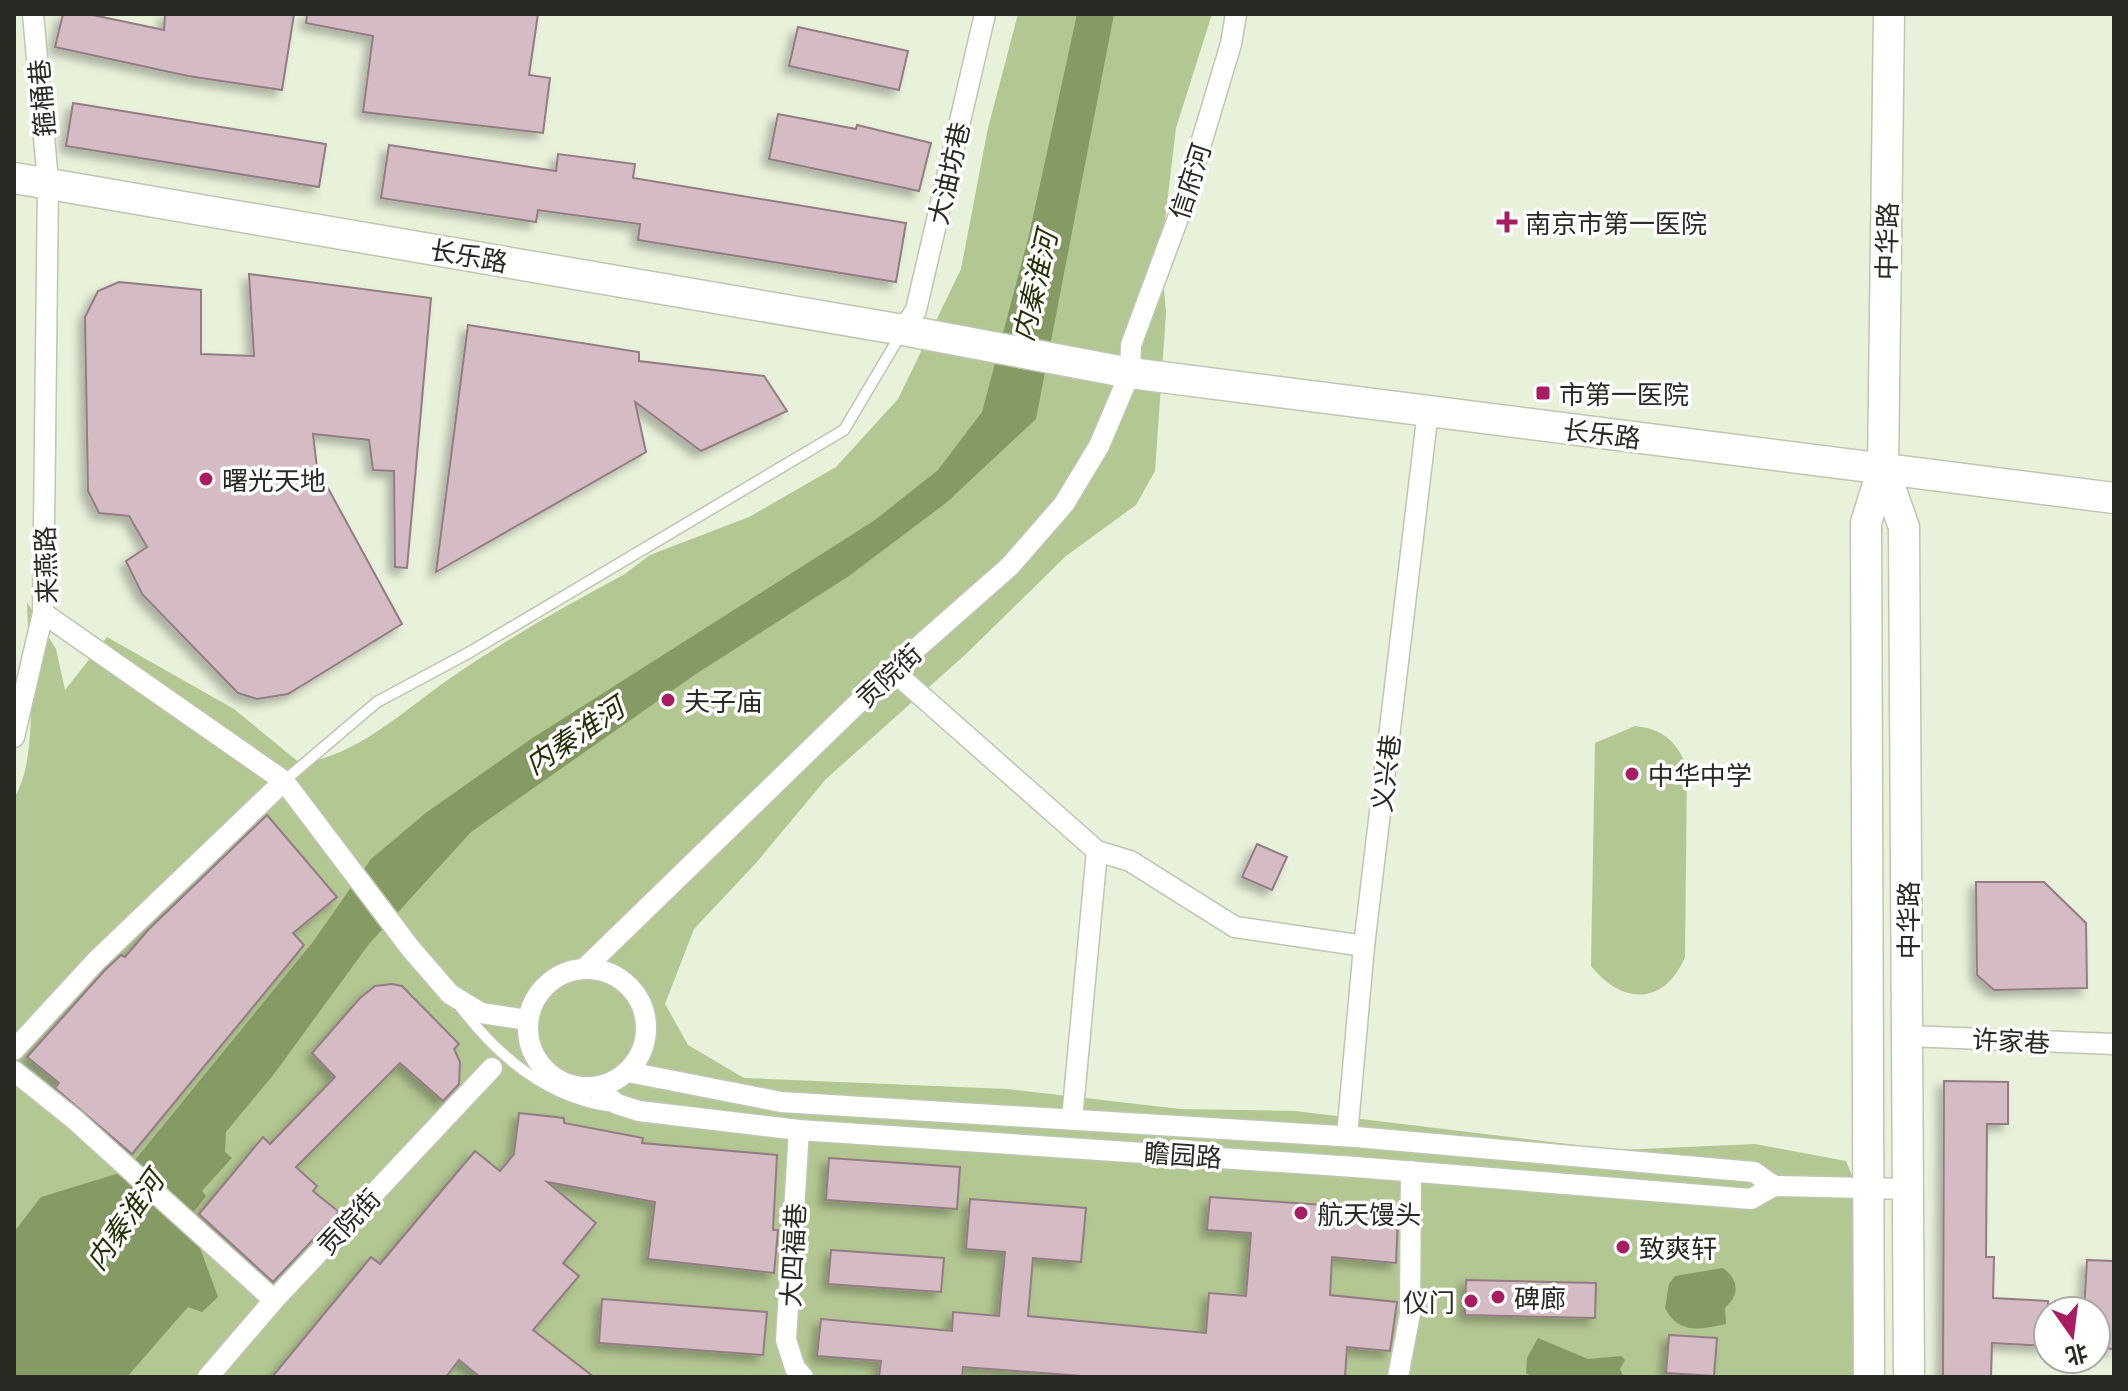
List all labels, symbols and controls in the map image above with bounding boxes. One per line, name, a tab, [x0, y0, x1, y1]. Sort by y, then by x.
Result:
street label: 箍桶巷	[22, 58, 60, 138]
street label: 大油坊巷	[921, 119, 975, 227]
street label: 信府河	[1162, 139, 1216, 223]
street label: 中华路	[1870, 202, 1902, 280]
place label: 南京市第一医院	[1525, 207, 1707, 238]
marker: 南京市第一医院	[1496, 211, 1518, 233]
water label: 内秦淮河	[1005, 223, 1064, 344]
street label: 长乐路	[428, 233, 510, 277]
place label: 市第一医院	[1559, 378, 1689, 409]
marker: 市第一医院	[1534, 384, 1552, 402]
street label: 长乐路	[1561, 413, 1643, 453]
place label: 曙光天地	[222, 464, 326, 495]
marker: 曙光天地	[197, 470, 215, 488]
street label: 来燕路	[28, 525, 62, 605]
street label: 贡院街	[849, 637, 927, 713]
place label: 夫子庙	[684, 685, 762, 716]
water label: 内秦淮河	[518, 687, 634, 780]
marker: 夫子庙	[659, 691, 677, 709]
street label: 义兴巷	[1365, 732, 1405, 814]
place label: 中华中学	[1648, 759, 1752, 790]
marker: 中华中学	[1623, 765, 1641, 783]
street label: 中华路	[1892, 881, 1923, 959]
street label: 许家巷	[1971, 1022, 2051, 1058]
street label: 瞻园路	[1143, 1136, 1223, 1172]
water label: 内秦淮河	[78, 1160, 173, 1276]
street label: 贡院街	[310, 1182, 386, 1260]
place label: 航天馒头	[1317, 1198, 1421, 1229]
street label: 大四福巷	[774, 1202, 810, 1308]
marker: 航天馒头	[1292, 1204, 1310, 1222]
place label: 致爽轩	[1639, 1232, 1717, 1263]
marker: 致爽轩	[1614, 1238, 1632, 1256]
place label: 碑廊	[1514, 1282, 1566, 1313]
place label: 仪门	[1403, 1286, 1455, 1317]
marker: 碑廊	[1489, 1288, 1507, 1306]
marker: 仪门	[1462, 1292, 1480, 1310]
north arrow	[2032, 1295, 2112, 1375]
text: 北	[2063, 1340, 2091, 1371]

